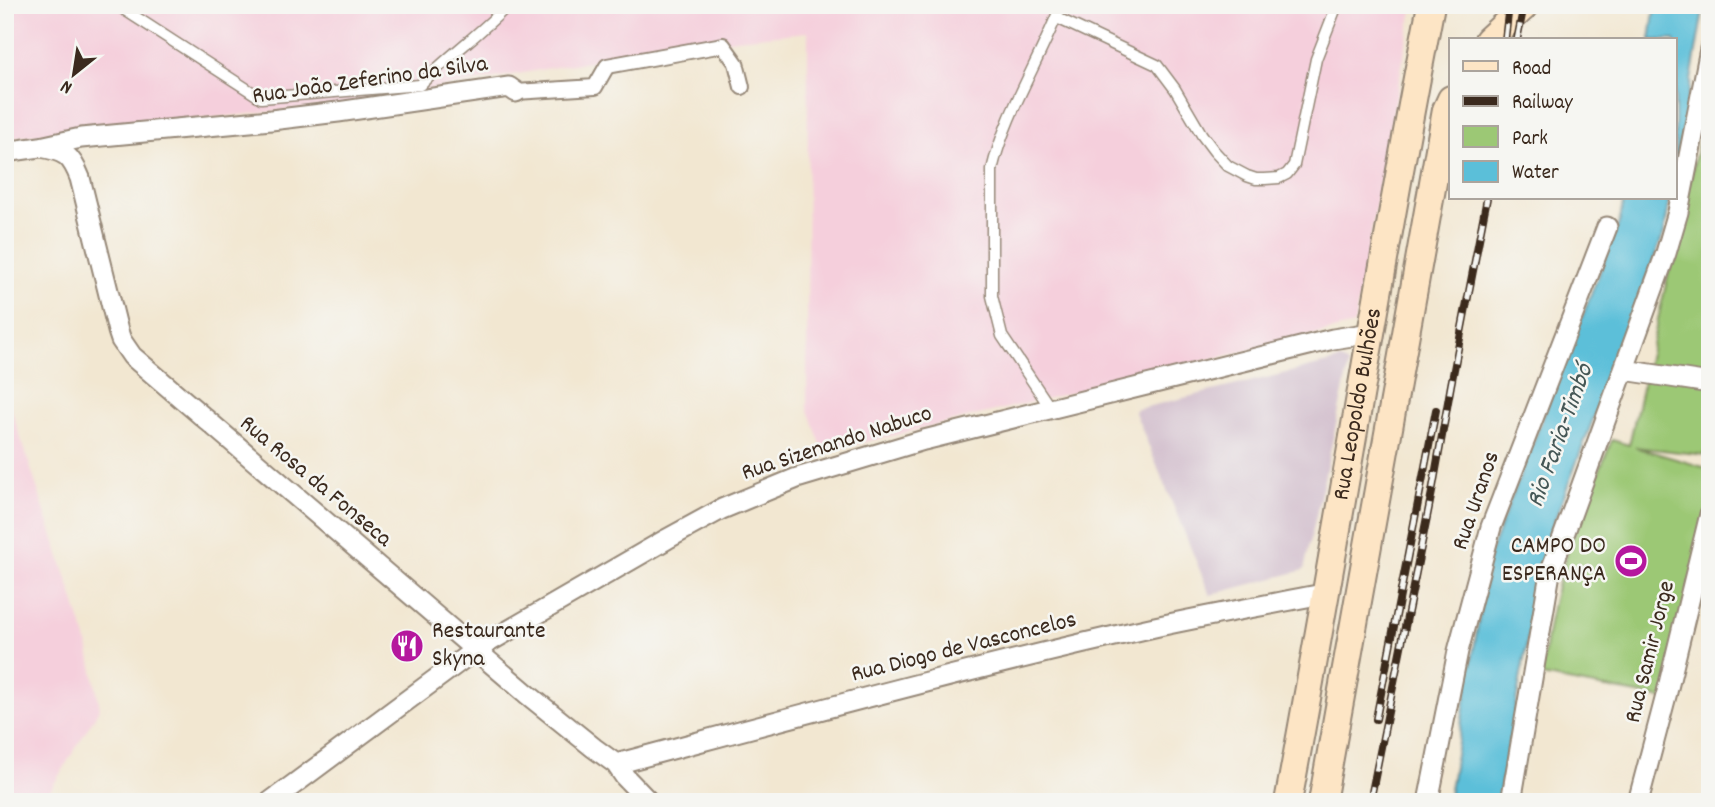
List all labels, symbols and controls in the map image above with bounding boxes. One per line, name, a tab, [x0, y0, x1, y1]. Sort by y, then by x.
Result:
north arrow	[38, 38, 108, 108]
legend	[1449, 38, 1676, 200]
street label: Rua João Zeferino da Silva	[250, 48, 490, 114]
text: Road	[1512, 55, 1551, 85]
text: N	[56, 72, 78, 100]
text: Railway	[1512, 89, 1573, 119]
text: Park	[1512, 125, 1548, 155]
text: Water	[1512, 159, 1559, 189]
street label: Rua Leopoldo Bulhões	[1325, 305, 1392, 503]
water label: Rio Faria-Timbó	[1518, 356, 1605, 513]
street label: Rua Sizenando Nabuco	[737, 397, 937, 491]
street label: Rua Rosa da Fonseca	[231, 408, 399, 557]
street label: Rua Uranos	[1444, 447, 1510, 555]
place label: CAMPO DO ESPERANÇA	[1502, 530, 1606, 592]
sports icon: CAMPO DO ESPERANÇA	[1612, 542, 1650, 580]
street label: Rua Samir Jorge	[1617, 577, 1685, 727]
street label: Rua Diogo de Vasconcelos	[848, 604, 1080, 692]
place label: Restaurante Skyna	[432, 615, 545, 677]
restaurant icon: Restaurante Skyna	[388, 627, 426, 665]

